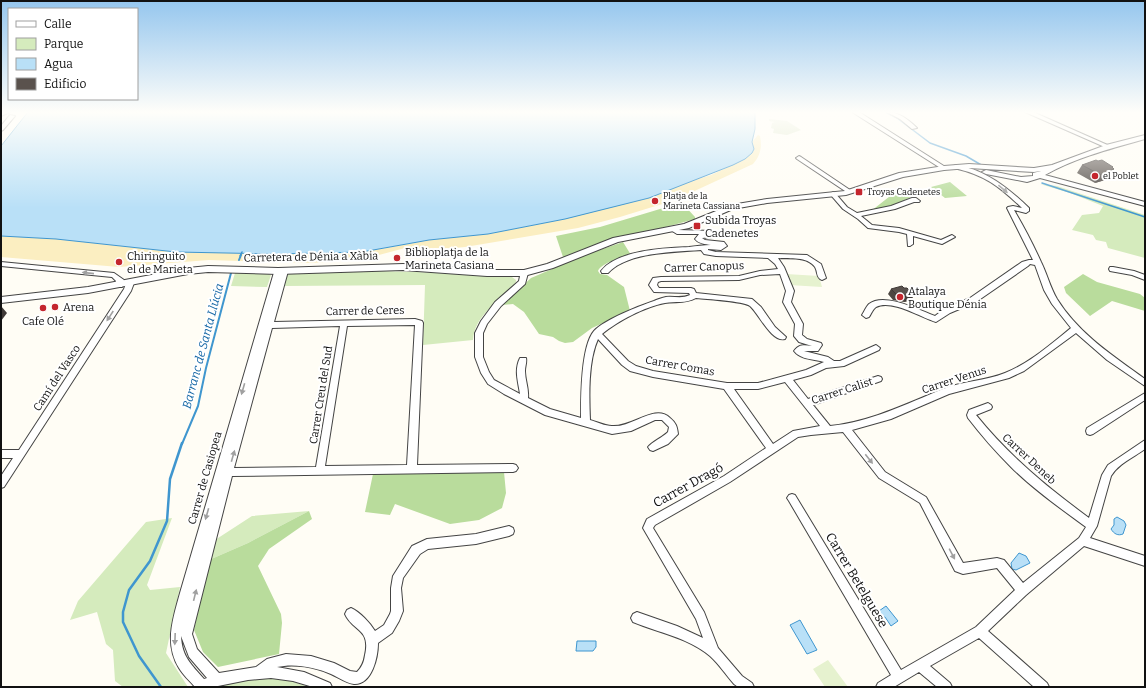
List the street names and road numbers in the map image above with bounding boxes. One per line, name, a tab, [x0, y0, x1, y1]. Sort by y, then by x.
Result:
street label: Carretera de Dénia a Xàbia	[244, 249, 378, 265]
street label: Carrer Canopus	[664, 259, 744, 275]
street label: Carrer de Ceres	[326, 304, 404, 318]
street label: Camí del Vasco	[31, 342, 83, 414]
street label: Carrer Creu del Sud	[307, 344, 335, 445]
street label: Carrer Comas	[644, 354, 716, 378]
street label: Carrer Venus	[920, 363, 988, 397]
street label: Carrer Calist	[810, 375, 874, 407]
street label: Carrer de Casiopea	[185, 430, 225, 526]
street label: Carrer Deneb	[1000, 431, 1058, 487]
street label: Carrer Dragó	[650, 460, 726, 510]
street label: Carrer Betelguese	[823, 530, 891, 630]

